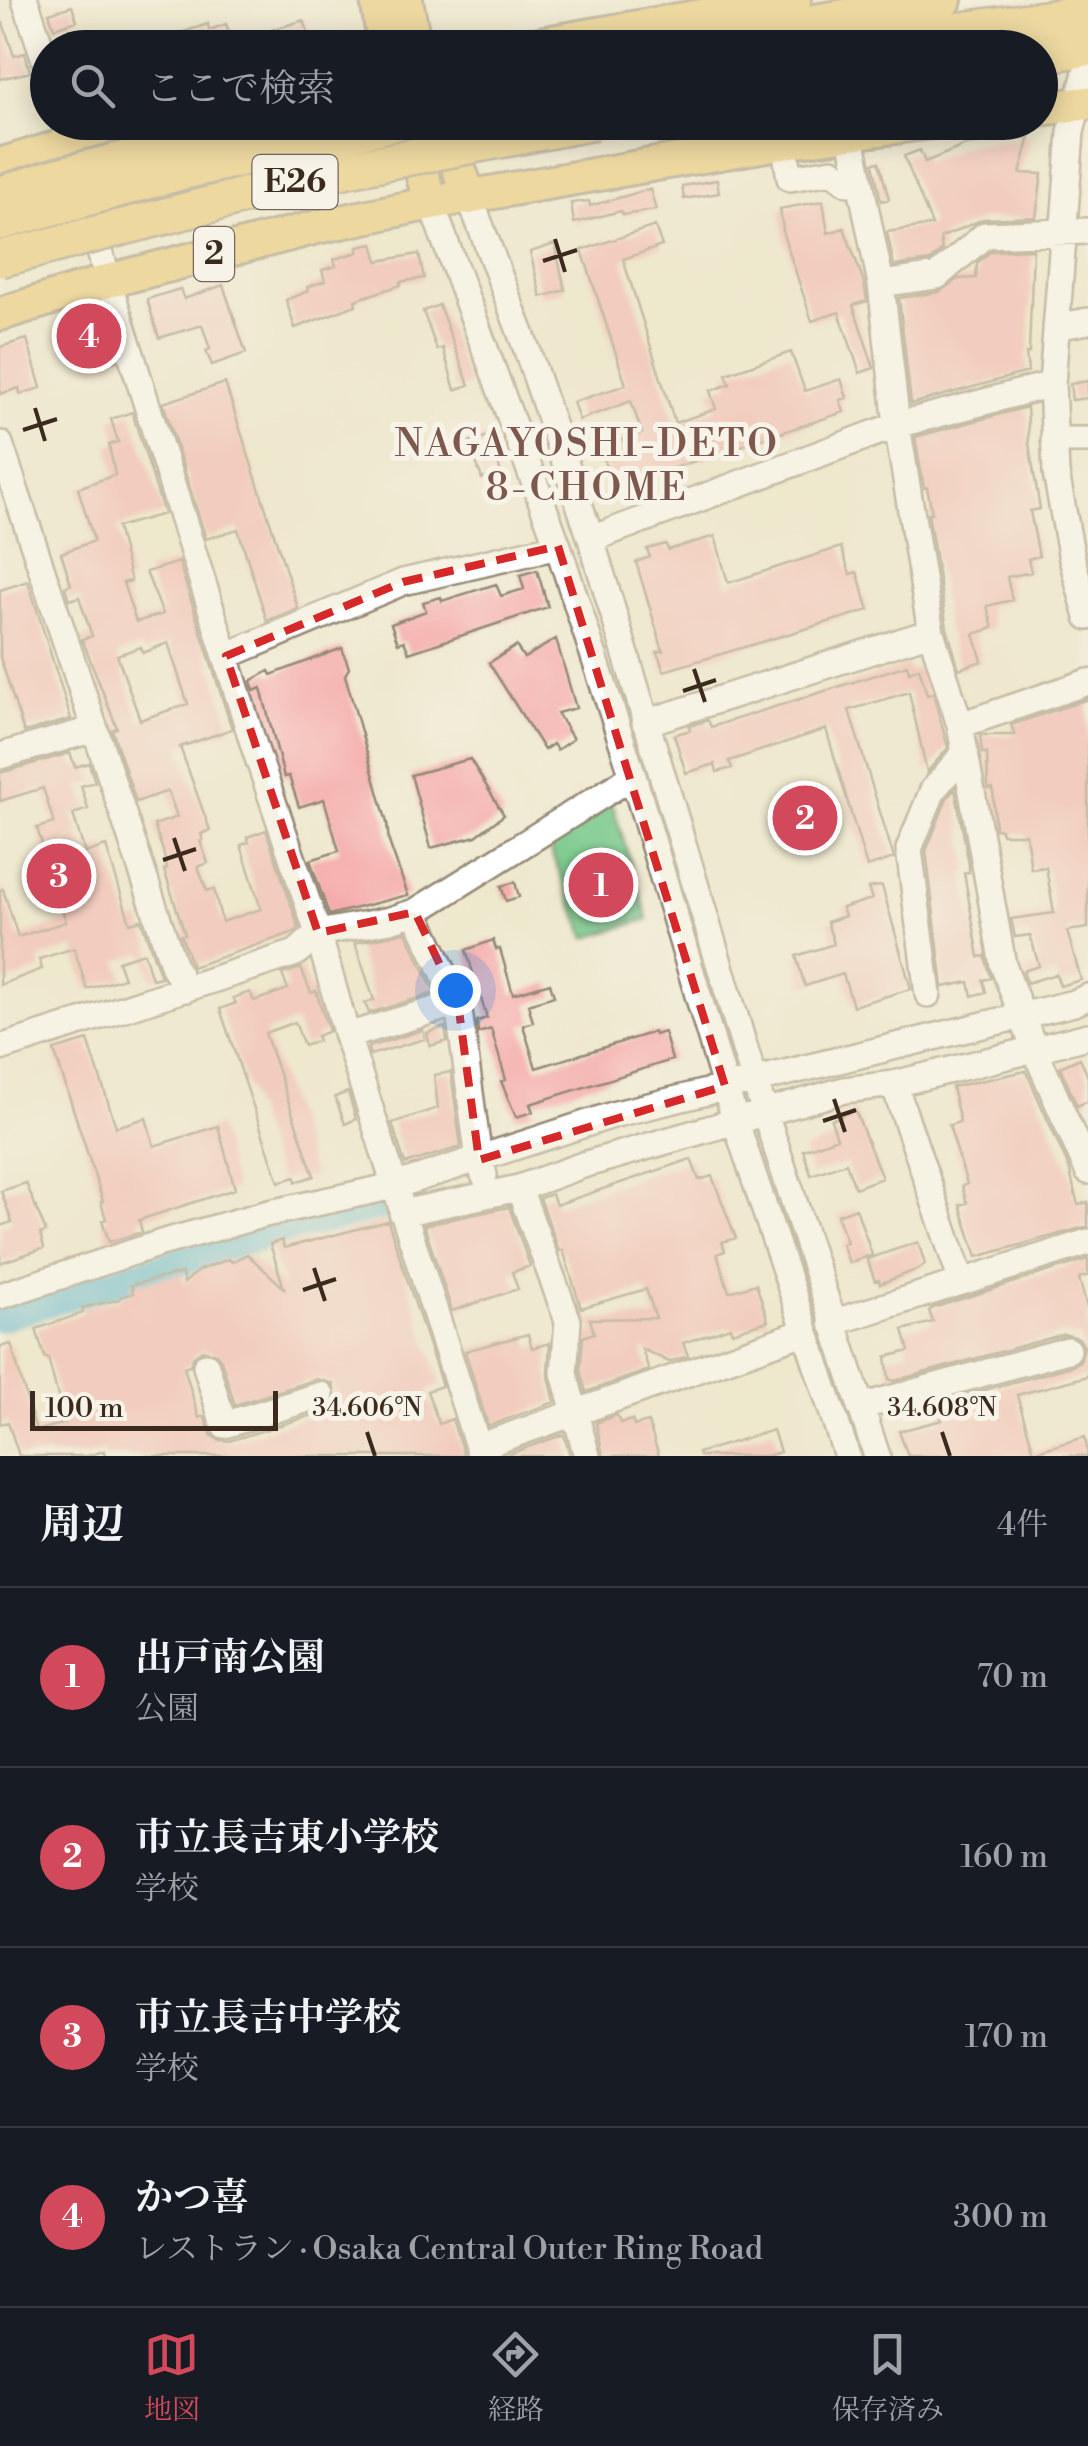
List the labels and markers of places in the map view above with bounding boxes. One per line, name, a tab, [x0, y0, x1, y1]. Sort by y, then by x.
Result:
pin: 4	[56, 298, 122, 374]
pin: 2	[772, 780, 838, 856]
pin: 3	[27, 838, 92, 914]
pin: 1	[568, 848, 634, 922]

